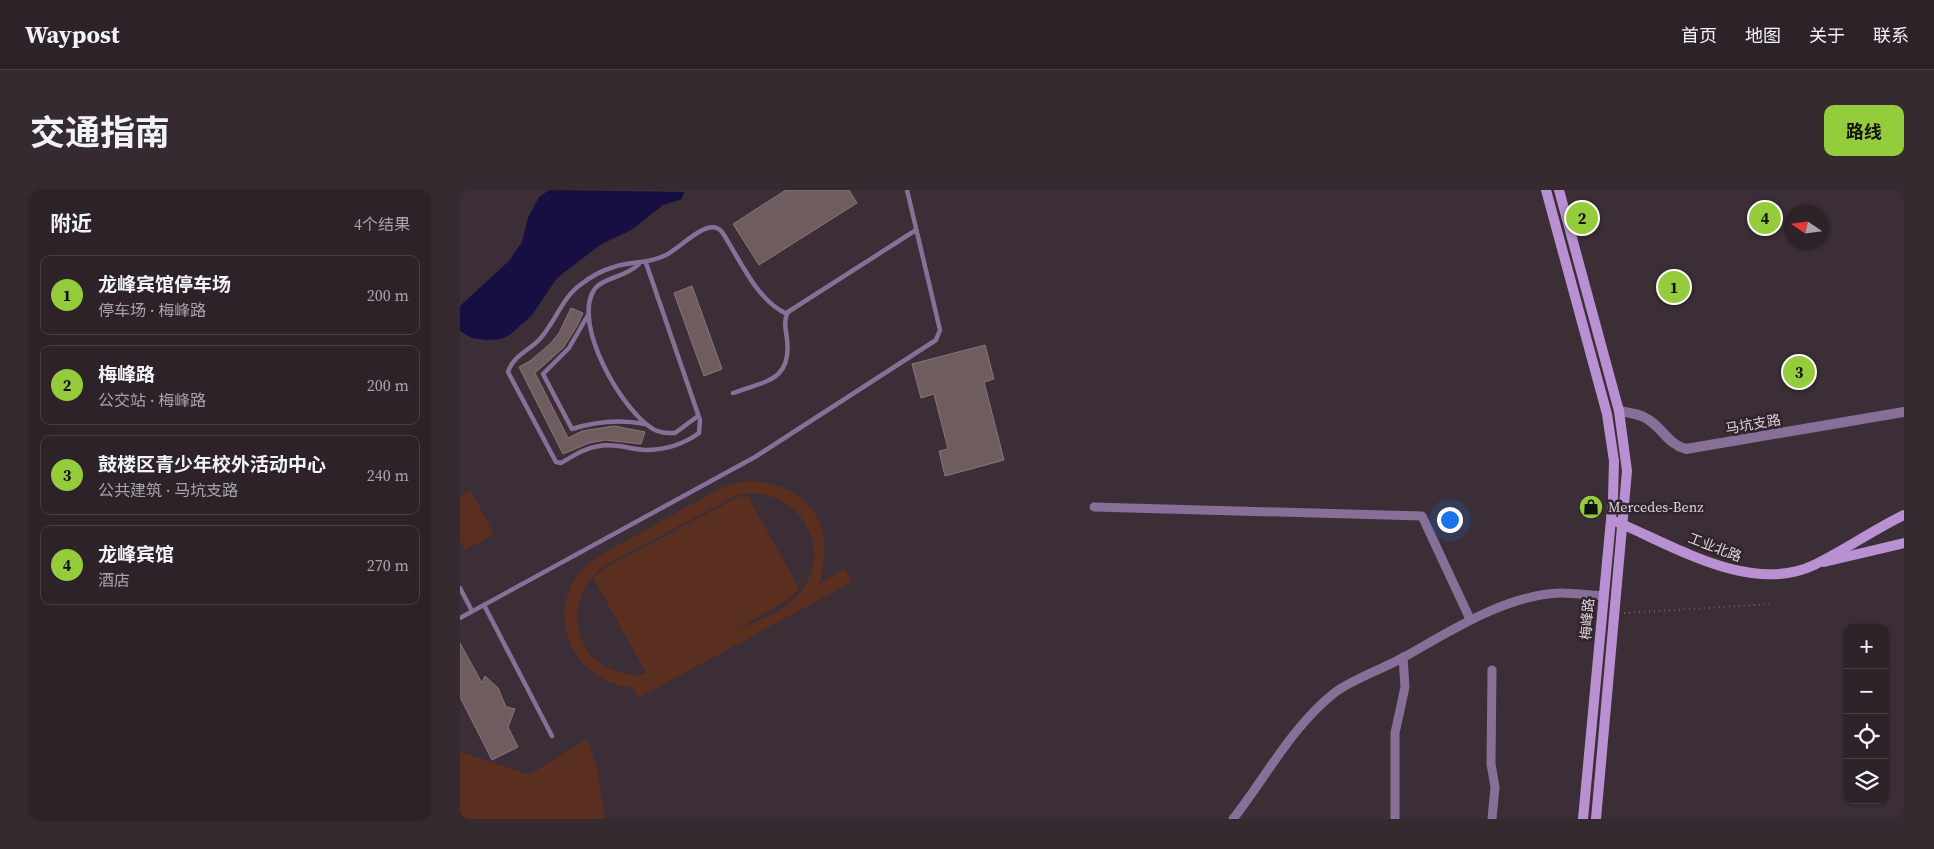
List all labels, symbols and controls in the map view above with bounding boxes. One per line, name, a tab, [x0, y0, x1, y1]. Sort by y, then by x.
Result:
text: Waypost	[25, 18, 120, 51]
text: 首页	[1681, 23, 1717, 48]
text: 地图	[1745, 23, 1781, 48]
text: 关于	[1809, 23, 1845, 48]
text: 联系	[1873, 23, 1909, 48]
button: 路线	[1824, 105, 1904, 156]
text: 交通指南	[30, 109, 170, 157]
pin: 2	[1566, 199, 1598, 237]
pin: 4	[1749, 199, 1781, 237]
north arrow	[1784, 205, 1829, 250]
text: 附近	[50, 209, 92, 238]
text: 4个结果	[354, 213, 410, 235]
pin: 1	[1658, 268, 1690, 306]
text: 龙峰宾馆停车场	[98, 271, 231, 297]
text: 1	[63, 284, 71, 306]
text: 200 m	[367, 284, 409, 306]
text: 停车场 · 梅峰路	[98, 299, 206, 321]
pin: 3	[1783, 353, 1815, 391]
text: 梅峰路	[98, 361, 155, 387]
text: 2	[63, 374, 71, 396]
text: 200 m	[367, 374, 409, 396]
text: 公交站 · 梅峰路	[98, 389, 206, 411]
street label: 马坑支路	[1724, 409, 1782, 439]
text: 鼓楼区青少年校外活动中心	[98, 451, 326, 477]
text: 3	[63, 464, 71, 486]
text: 240 m	[367, 464, 409, 486]
text: 公共建筑 · 马坑支路	[98, 479, 238, 501]
shop icon: Mercedes-Benz	[1578, 494, 1604, 520]
place label: Mercedes-Benz	[1608, 497, 1704, 517]
your location	[1437, 507, 1463, 533]
street label: 工业北路	[1685, 528, 1745, 566]
text: 龙峰宾馆	[98, 541, 174, 567]
text: 4	[63, 554, 71, 576]
text: 270 m	[367, 554, 409, 576]
text: 酒店	[98, 569, 130, 591]
street label: 梅峰路	[1575, 597, 1599, 641]
map controls	[1844, 624, 1889, 804]
button: +	[1844, 624, 1889, 669]
button: −	[1844, 669, 1889, 714]
button: locate	[1844, 714, 1889, 759]
button: layers	[1844, 759, 1889, 804]

